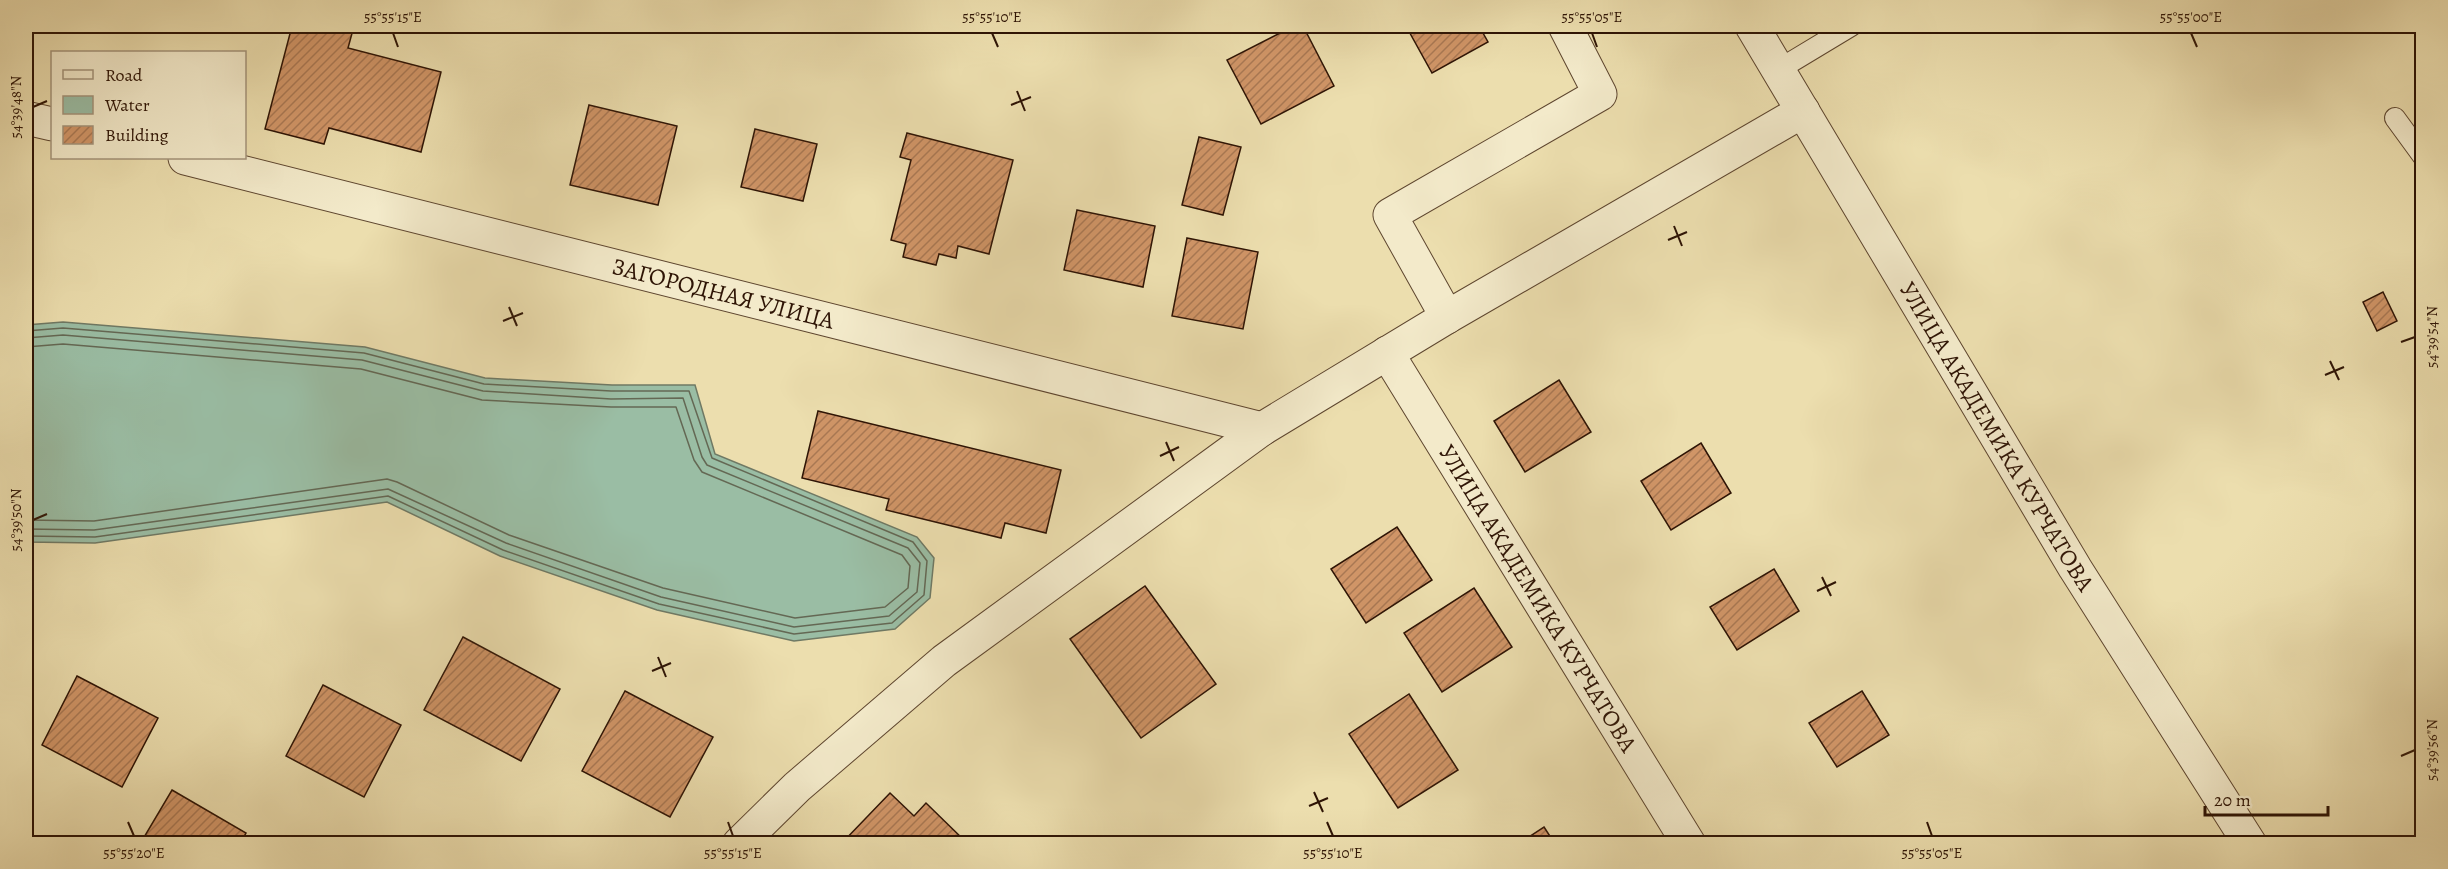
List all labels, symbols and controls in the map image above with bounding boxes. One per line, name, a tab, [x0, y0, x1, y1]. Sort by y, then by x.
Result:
text: 55°55'15"E	[364, 7, 422, 27]
text: 55°55'10"E	[962, 7, 1022, 27]
text: 55°55'05"E	[1562, 7, 1622, 27]
text: 55°55'00"E	[2160, 7, 2222, 27]
legend	[51, 51, 246, 159]
text: Road	[105, 63, 143, 87]
text: 54°39'48"N	[6, 75, 26, 138]
text: Water	[104, 93, 150, 117]
text: Building	[105, 123, 169, 147]
street label: ЗАГОРОДНАЯ УЛИЦА	[609, 250, 839, 337]
street label: УЛИЦА АКАДЕМИКА КУРЧАТОВА	[1892, 276, 2102, 598]
text: 54°39'54"N	[2422, 306, 2442, 368]
street label: УЛИЦА АКАДЕМИКА КУРЧАТОВА	[1431, 439, 1645, 759]
text: 54°39'50"N	[6, 488, 26, 552]
text: 54°39'56"N	[2422, 719, 2442, 781]
scale bar	[2205, 779, 2328, 817]
text: 20 m	[2214, 788, 2251, 812]
text: 55°55'20"E	[103, 843, 165, 863]
text: 55°55'15"E	[704, 843, 762, 863]
text: 55°55'10"E	[1303, 843, 1363, 863]
text: 55°55'05"E	[1902, 843, 1962, 863]

